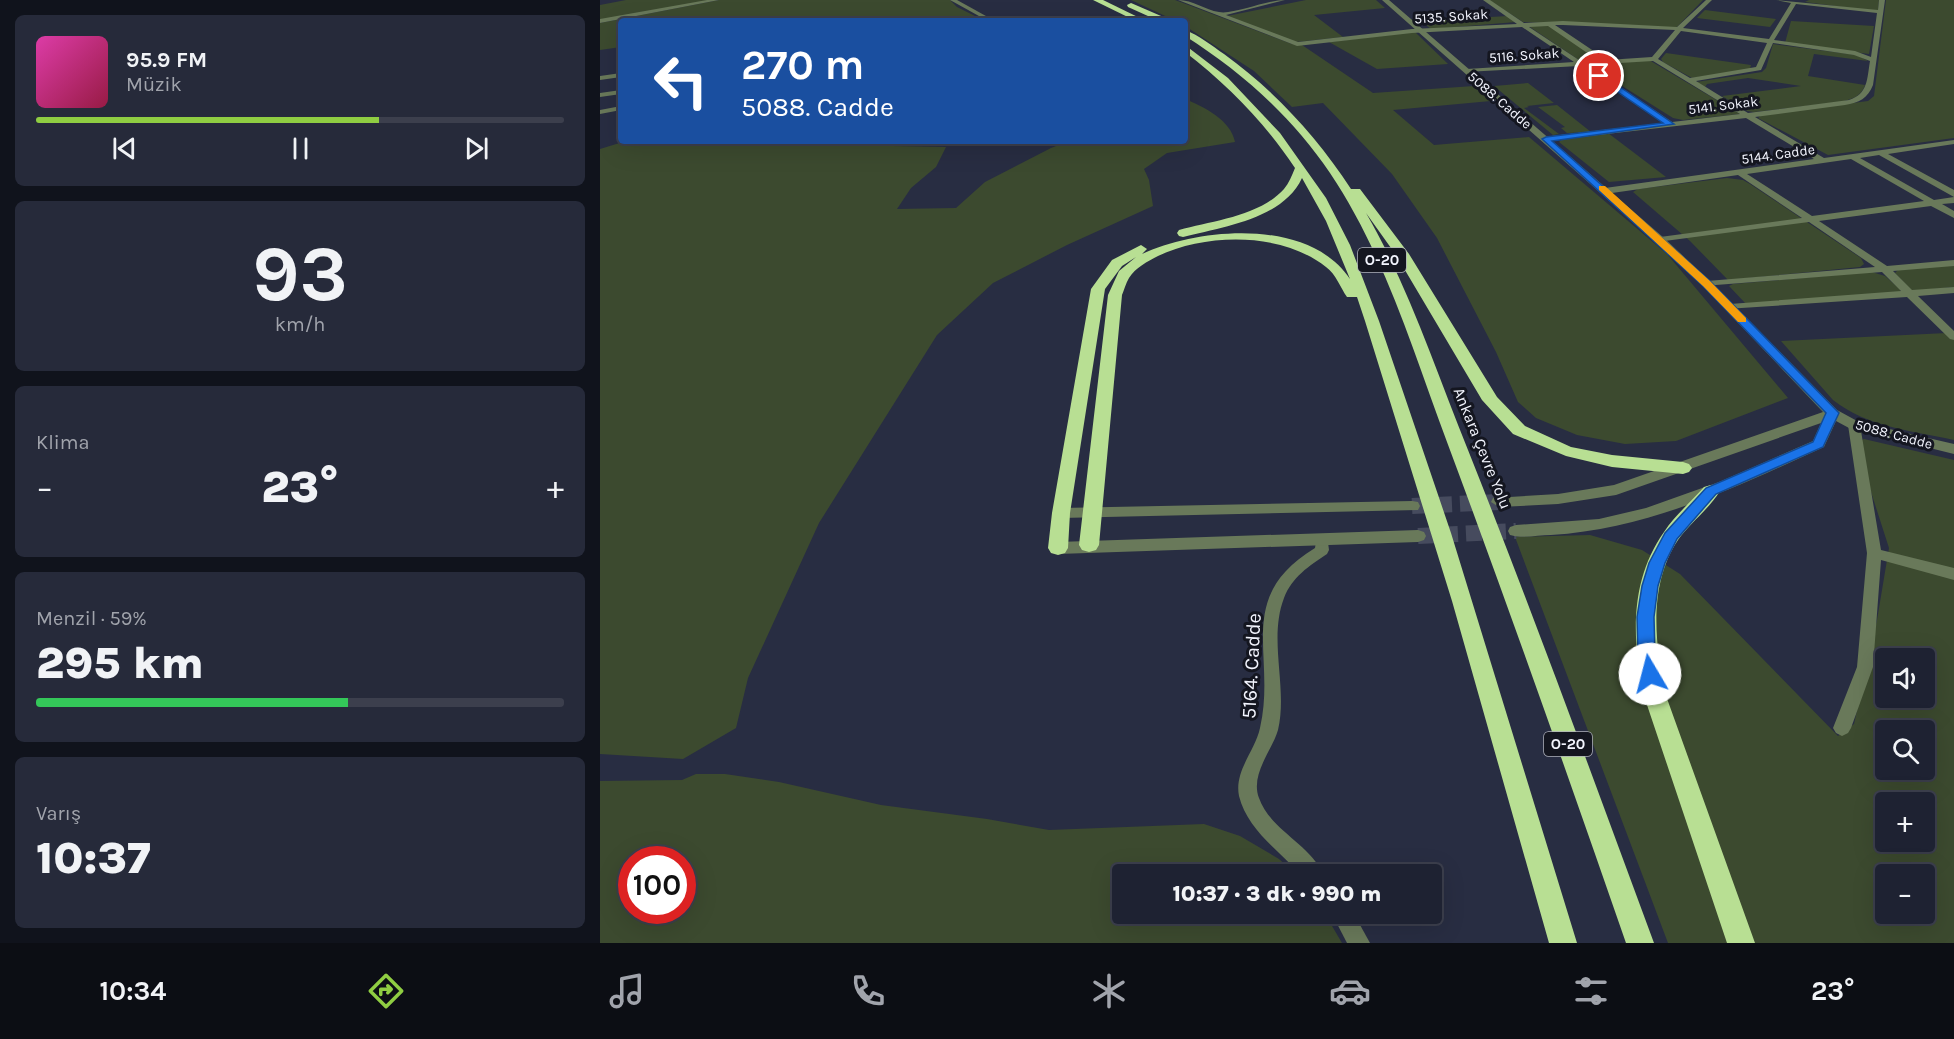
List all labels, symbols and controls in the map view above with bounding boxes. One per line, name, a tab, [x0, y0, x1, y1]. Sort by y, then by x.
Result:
street label: 5135. Sokak	[1413, 5, 1489, 28]
text: 270 m	[741, 40, 864, 90]
icon: left	[642, 42, 720, 120]
street label: 5116. Sokak	[1488, 45, 1560, 66]
text: 95.9 FM	[126, 47, 207, 73]
pin	[1573, 50, 1624, 101]
icon: arrive	[1582, 59, 1615, 92]
street label: 5088. Cadde	[1464, 68, 1535, 133]
text: Müzik	[126, 73, 182, 96]
text: 5088. Cadde	[741, 91, 894, 123]
street label: 5141. Sokak	[1687, 93, 1759, 118]
icon: previous	[108, 132, 141, 165]
icon: pause	[284, 132, 317, 165]
icon: next	[460, 132, 493, 165]
street label: 5144. Cadde	[1740, 141, 1816, 168]
text: 93	[252, 228, 348, 320]
road number: O-20	[1358, 248, 1406, 272]
text: km/h	[275, 313, 325, 336]
street label: Ankara Çevre Yolu	[1449, 385, 1516, 512]
street label: 5088. Cadde	[1853, 416, 1934, 453]
text: Klima	[36, 431, 89, 454]
text: 23°	[261, 461, 339, 513]
text: −	[36, 468, 53, 506]
text: +	[547, 468, 564, 506]
text: Menzil · 59%	[36, 607, 147, 630]
street label: 5164. Cadde	[1237, 612, 1266, 720]
text: 295 km	[36, 637, 204, 689]
position arrow	[1618, 642, 1682, 706]
map controls	[1875, 648, 1935, 924]
button: sound	[1875, 648, 1935, 708]
button: search	[1875, 720, 1935, 780]
road number: O-20	[1544, 732, 1592, 756]
button: +	[1875, 792, 1935, 852]
text: Varış	[36, 802, 81, 825]
text: 10:37	[36, 832, 151, 884]
speed limit sign: 100	[618, 846, 696, 924]
button: −	[1875, 864, 1935, 924]
text: 10:37 · 3 dk · 990 m	[1172, 881, 1382, 907]
icon: directions	[365, 970, 407, 1012]
icon: music	[606, 970, 648, 1012]
icon: phone	[847, 970, 889, 1012]
icon: climate	[1088, 970, 1130, 1012]
icon: car	[1329, 970, 1371, 1012]
icon: filters	[1570, 970, 1612, 1012]
text: 10:34	[99, 975, 166, 1007]
text: 23°	[1811, 975, 1855, 1007]

